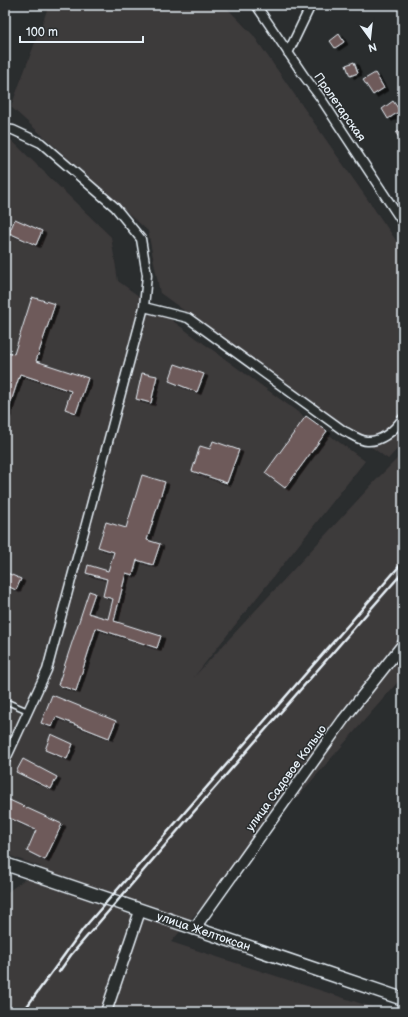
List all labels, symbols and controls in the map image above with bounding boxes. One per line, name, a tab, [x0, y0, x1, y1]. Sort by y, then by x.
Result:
scale bar	[20, 18, 143, 44]
north arrow	[350, 18, 390, 58]
text: 100 m	[26, 25, 58, 40]
text: N	[367, 40, 378, 55]
street label: Пролетарская	[310, 70, 369, 145]
street label: улица Садовое Кольцо	[243, 722, 330, 834]
street label: улица Желтоксан	[155, 909, 253, 955]

